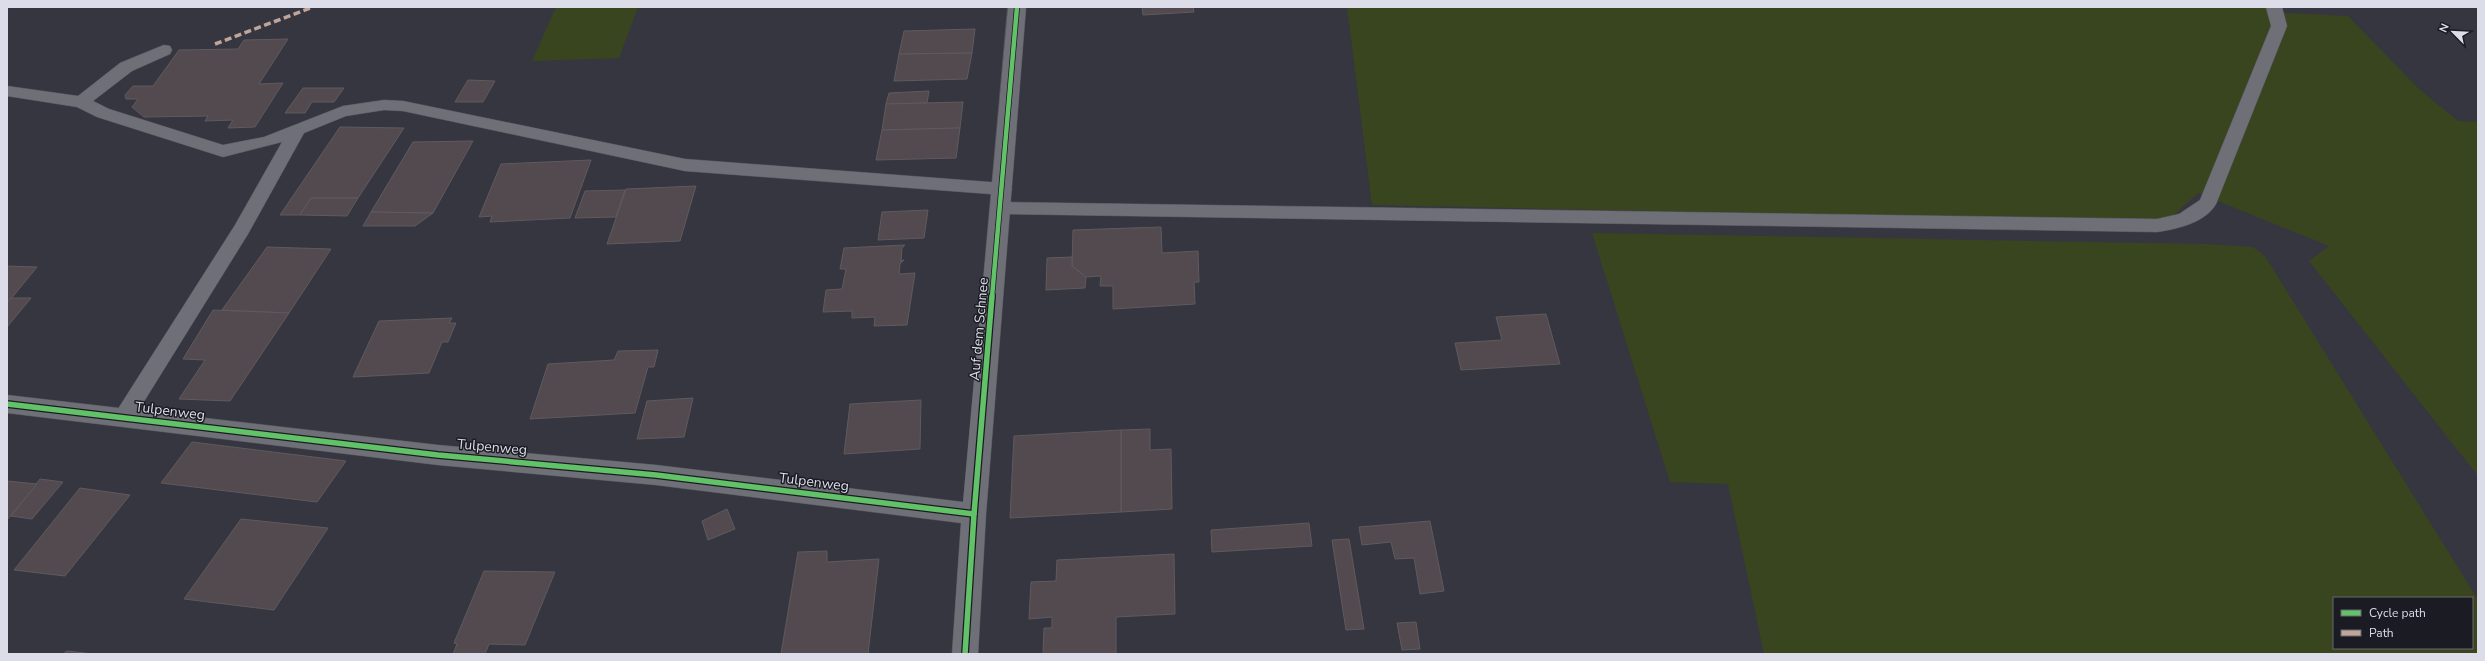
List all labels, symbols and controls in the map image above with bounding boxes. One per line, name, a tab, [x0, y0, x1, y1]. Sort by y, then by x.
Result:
north arrow	[2433, 12, 2473, 52]
text: N	[2436, 21, 2453, 35]
street label: Auf dem Schnee	[965, 277, 993, 381]
street label: Tulpenweg	[134, 397, 206, 425]
street label: Tulpenweg	[456, 434, 528, 460]
street label: Tulpenweg	[778, 468, 850, 496]
legend	[2333, 597, 2473, 649]
text: Cycle path	[2369, 605, 2426, 621]
text: Path	[2369, 625, 2394, 641]

